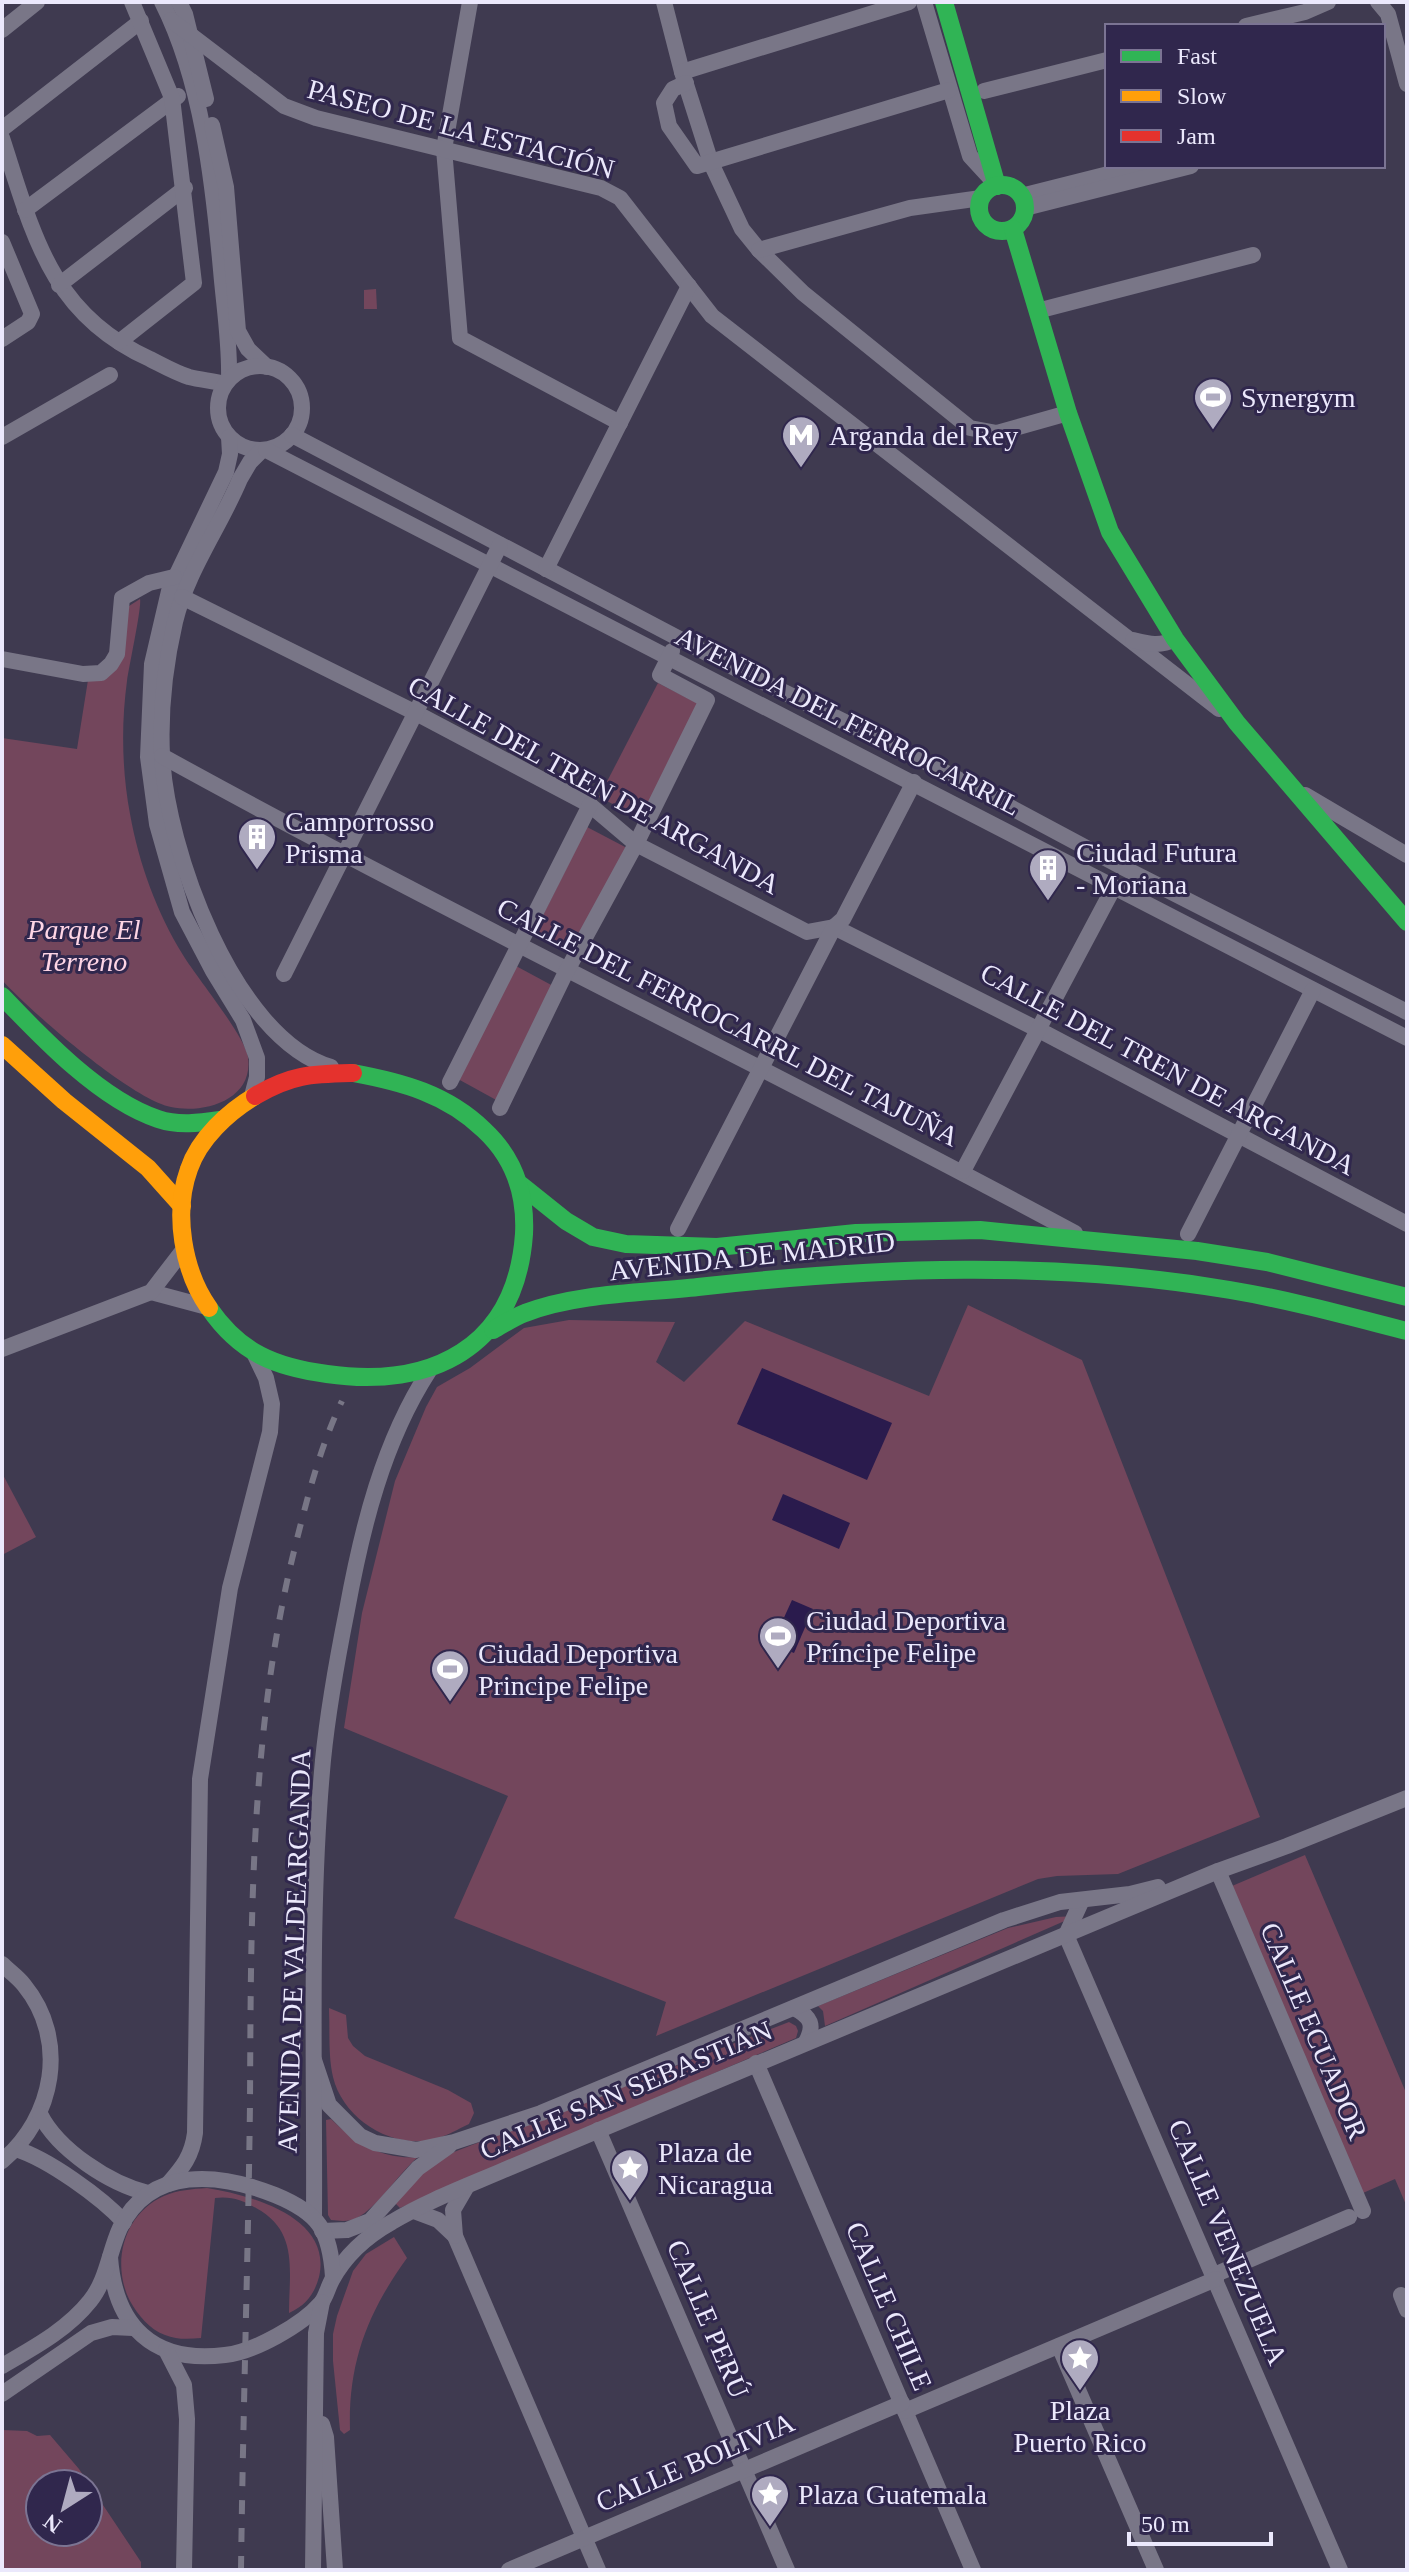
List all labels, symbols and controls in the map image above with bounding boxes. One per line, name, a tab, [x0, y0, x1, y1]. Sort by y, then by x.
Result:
legend	[1105, 24, 1385, 168]
text: Fast	[1177, 43, 1217, 69]
street label: PASEO DE LA ESTACIÓN	[304, 73, 618, 185]
text: Slow	[1177, 83, 1227, 109]
text: Jam	[1177, 123, 1216, 149]
sports icon: Synergym	[1192, 376, 1234, 431]
place label: Synergym	[1241, 382, 1356, 413]
metro station icon: Arganda del Rey	[780, 414, 822, 469]
place label: Arganda del Rey	[829, 420, 1018, 451]
street label: AVENIDA DEL FERROCARRIL	[670, 620, 1026, 822]
street label: CALLE DEL TREN DE ARGANDA	[403, 670, 786, 901]
place label: Camporrosso Prisma	[285, 806, 434, 869]
building icon: Camporrosso Prisma	[236, 816, 278, 871]
place label: Ciudad Futura - Moriana	[1076, 837, 1238, 900]
building icon: Ciudad Futura - Moriana	[1027, 847, 1069, 902]
street label: CALLE DEL FERROCARRL DEL TAJUÑA	[492, 892, 965, 1153]
park label: Parque El Terreno	[26, 914, 141, 977]
street label: CALLE DEL TREN DE ARGANDA	[975, 957, 1361, 1182]
street label: AVENIDA DE MADRID	[608, 1226, 896, 1286]
place label: Ciudad Deportiva Príncipe Felipe	[806, 1605, 1006, 1668]
sports icon: Ciudad Deportiva Príncipe Felipe	[757, 1615, 799, 1670]
place label: Ciudad Deportiva Principe Felipe	[478, 1638, 678, 1701]
sports icon: Ciudad Deportiva Principe Felipe	[429, 1648, 471, 1703]
street label: AVENIDA DE VALDEARGANDA	[271, 1748, 317, 2154]
street label: CALLE ECUADOR	[1254, 1918, 1374, 2144]
street label: CALLE SAN SEBASTIÁN	[475, 2014, 777, 2166]
street label: CALLE VENEZUELA	[1162, 2115, 1294, 2370]
place label: Plaza de Nicaragua	[658, 2137, 774, 2200]
place icon: Plaza de Nicaragua	[609, 2147, 651, 2202]
street label: CALLE CHILE	[840, 2217, 938, 2395]
street label: CALLE PERÚ	[661, 2235, 755, 2403]
place icon: Plaza Puerto Rico	[1059, 2337, 1101, 2392]
place label: Plaza Puerto Rico	[1014, 2395, 1147, 2458]
street label: CALLE BOLIVIA	[591, 2406, 799, 2518]
north arrow	[24, 2468, 104, 2548]
place icon: Plaza Guatemala	[749, 2473, 791, 2528]
place label: Plaza Guatemala	[798, 2479, 987, 2510]
scale bar	[1129, 2496, 1271, 2546]
text: N	[39, 2509, 66, 2539]
text: 50 m	[1141, 2511, 1190, 2537]

